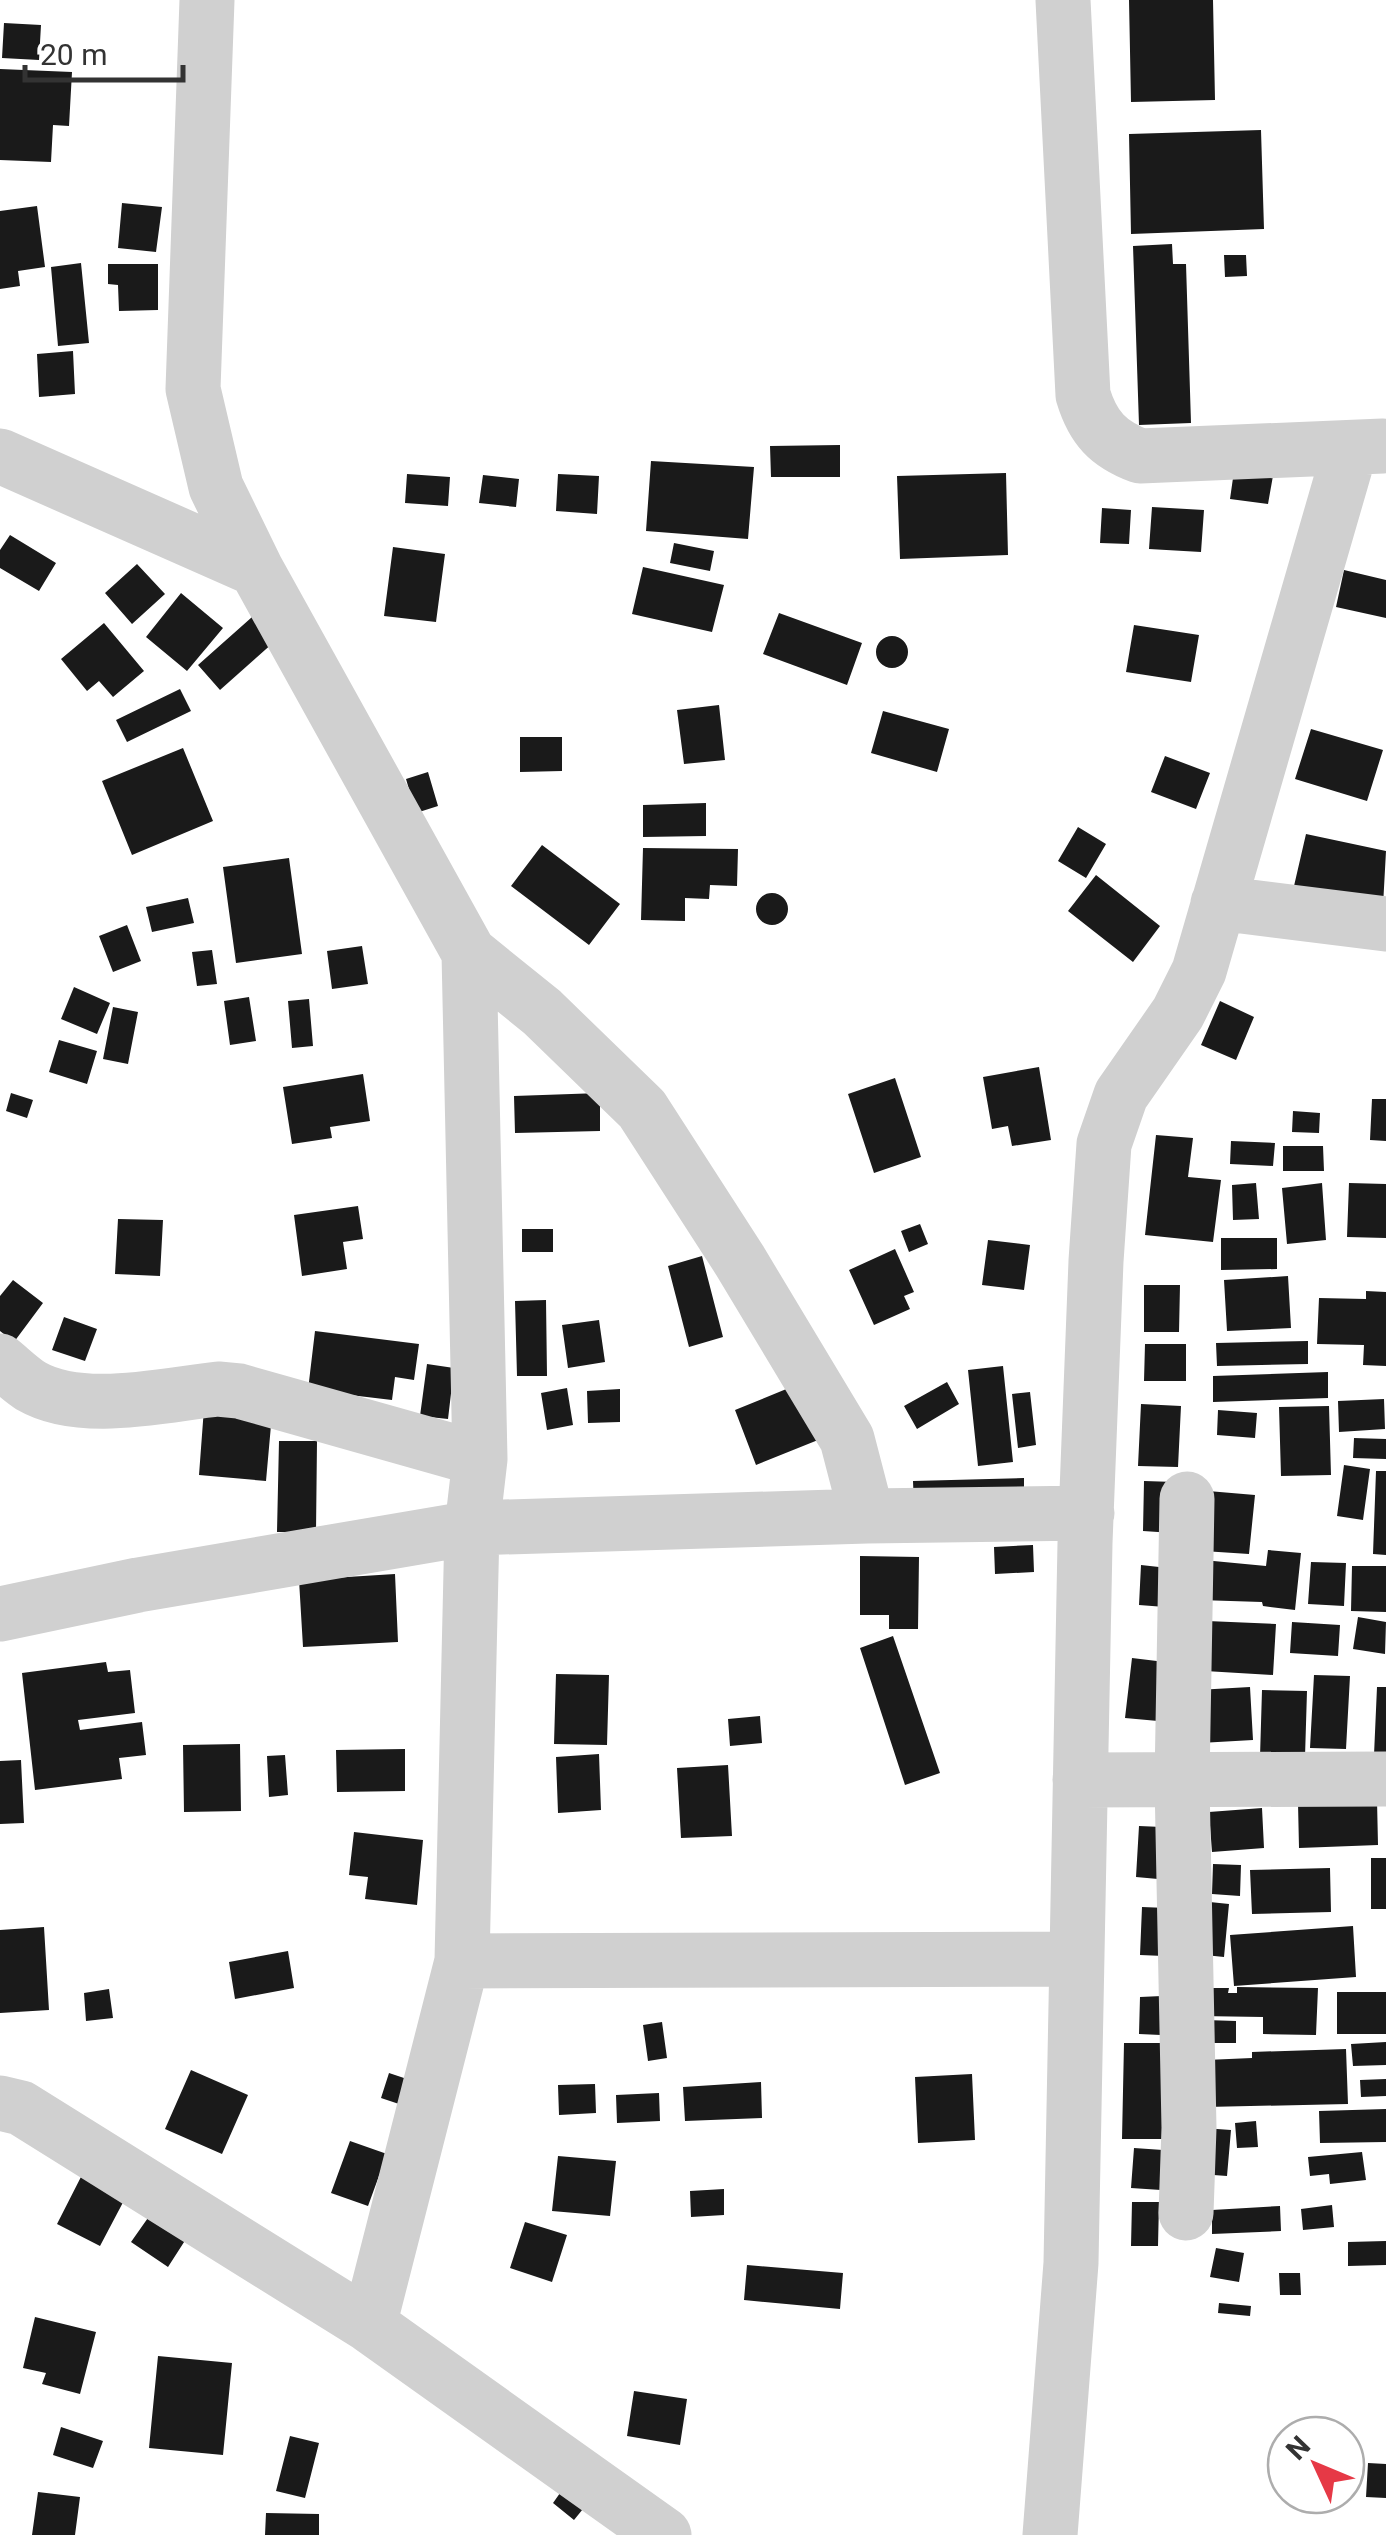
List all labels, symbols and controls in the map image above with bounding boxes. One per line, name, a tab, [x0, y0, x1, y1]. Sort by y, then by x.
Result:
scale bar	[25, 20, 182, 82]
text: 20 m	[40, 37, 107, 72]
north arrow	[1266, 2415, 1366, 2515]
text: N	[1280, 2429, 1317, 2467]

